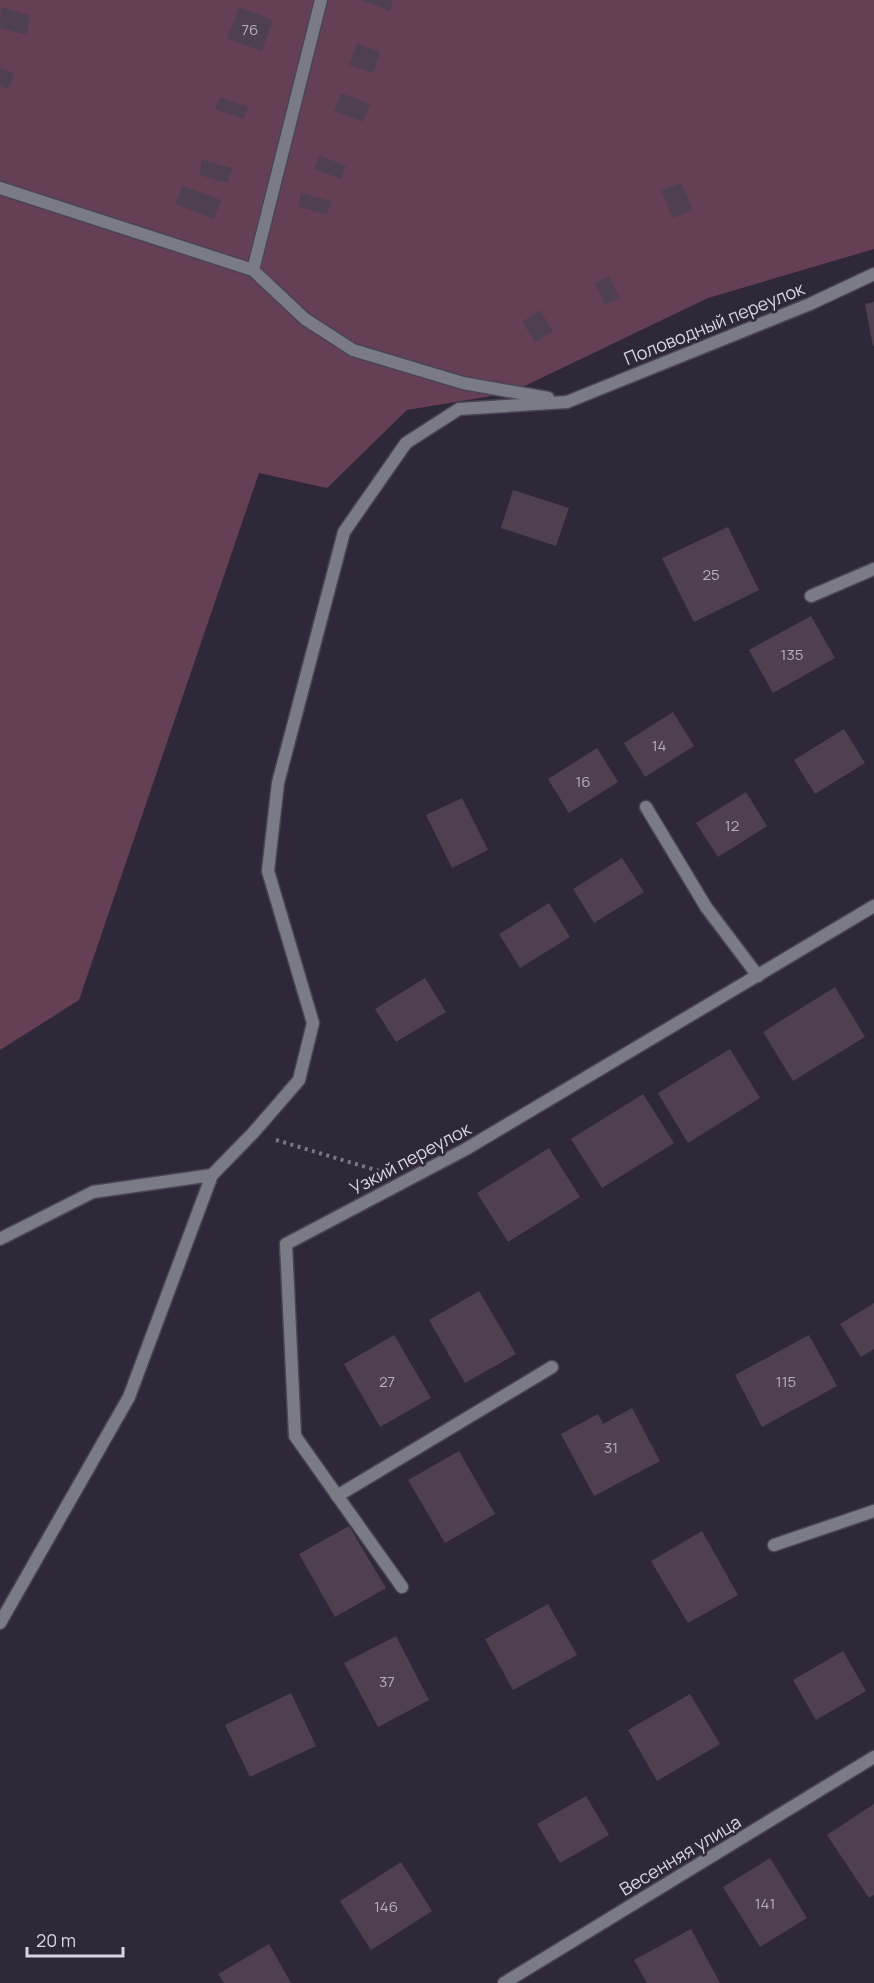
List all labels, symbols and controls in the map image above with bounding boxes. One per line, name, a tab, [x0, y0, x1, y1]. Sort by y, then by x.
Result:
house number: 76	[242, 19, 258, 40]
street label: Половодный переулок	[620, 275, 809, 370]
house number: 25	[702, 564, 720, 585]
house number: 135	[781, 644, 803, 665]
house number: 14	[652, 735, 666, 756]
house number: 16	[575, 771, 591, 792]
house number: 12	[725, 815, 739, 836]
street label: Узкий переулок	[345, 1116, 476, 1200]
house number: 27	[379, 1371, 395, 1392]
house number: 115	[776, 1371, 796, 1392]
house number: 31	[604, 1437, 618, 1458]
house number: 37	[379, 1671, 395, 1692]
street label: Весенняя улица	[615, 1809, 745, 1901]
house number: 141	[755, 1893, 775, 1914]
house number: 146	[374, 1896, 398, 1917]
scale bar	[27, 1920, 123, 1958]
text: 20 m	[36, 1928, 76, 1952]

